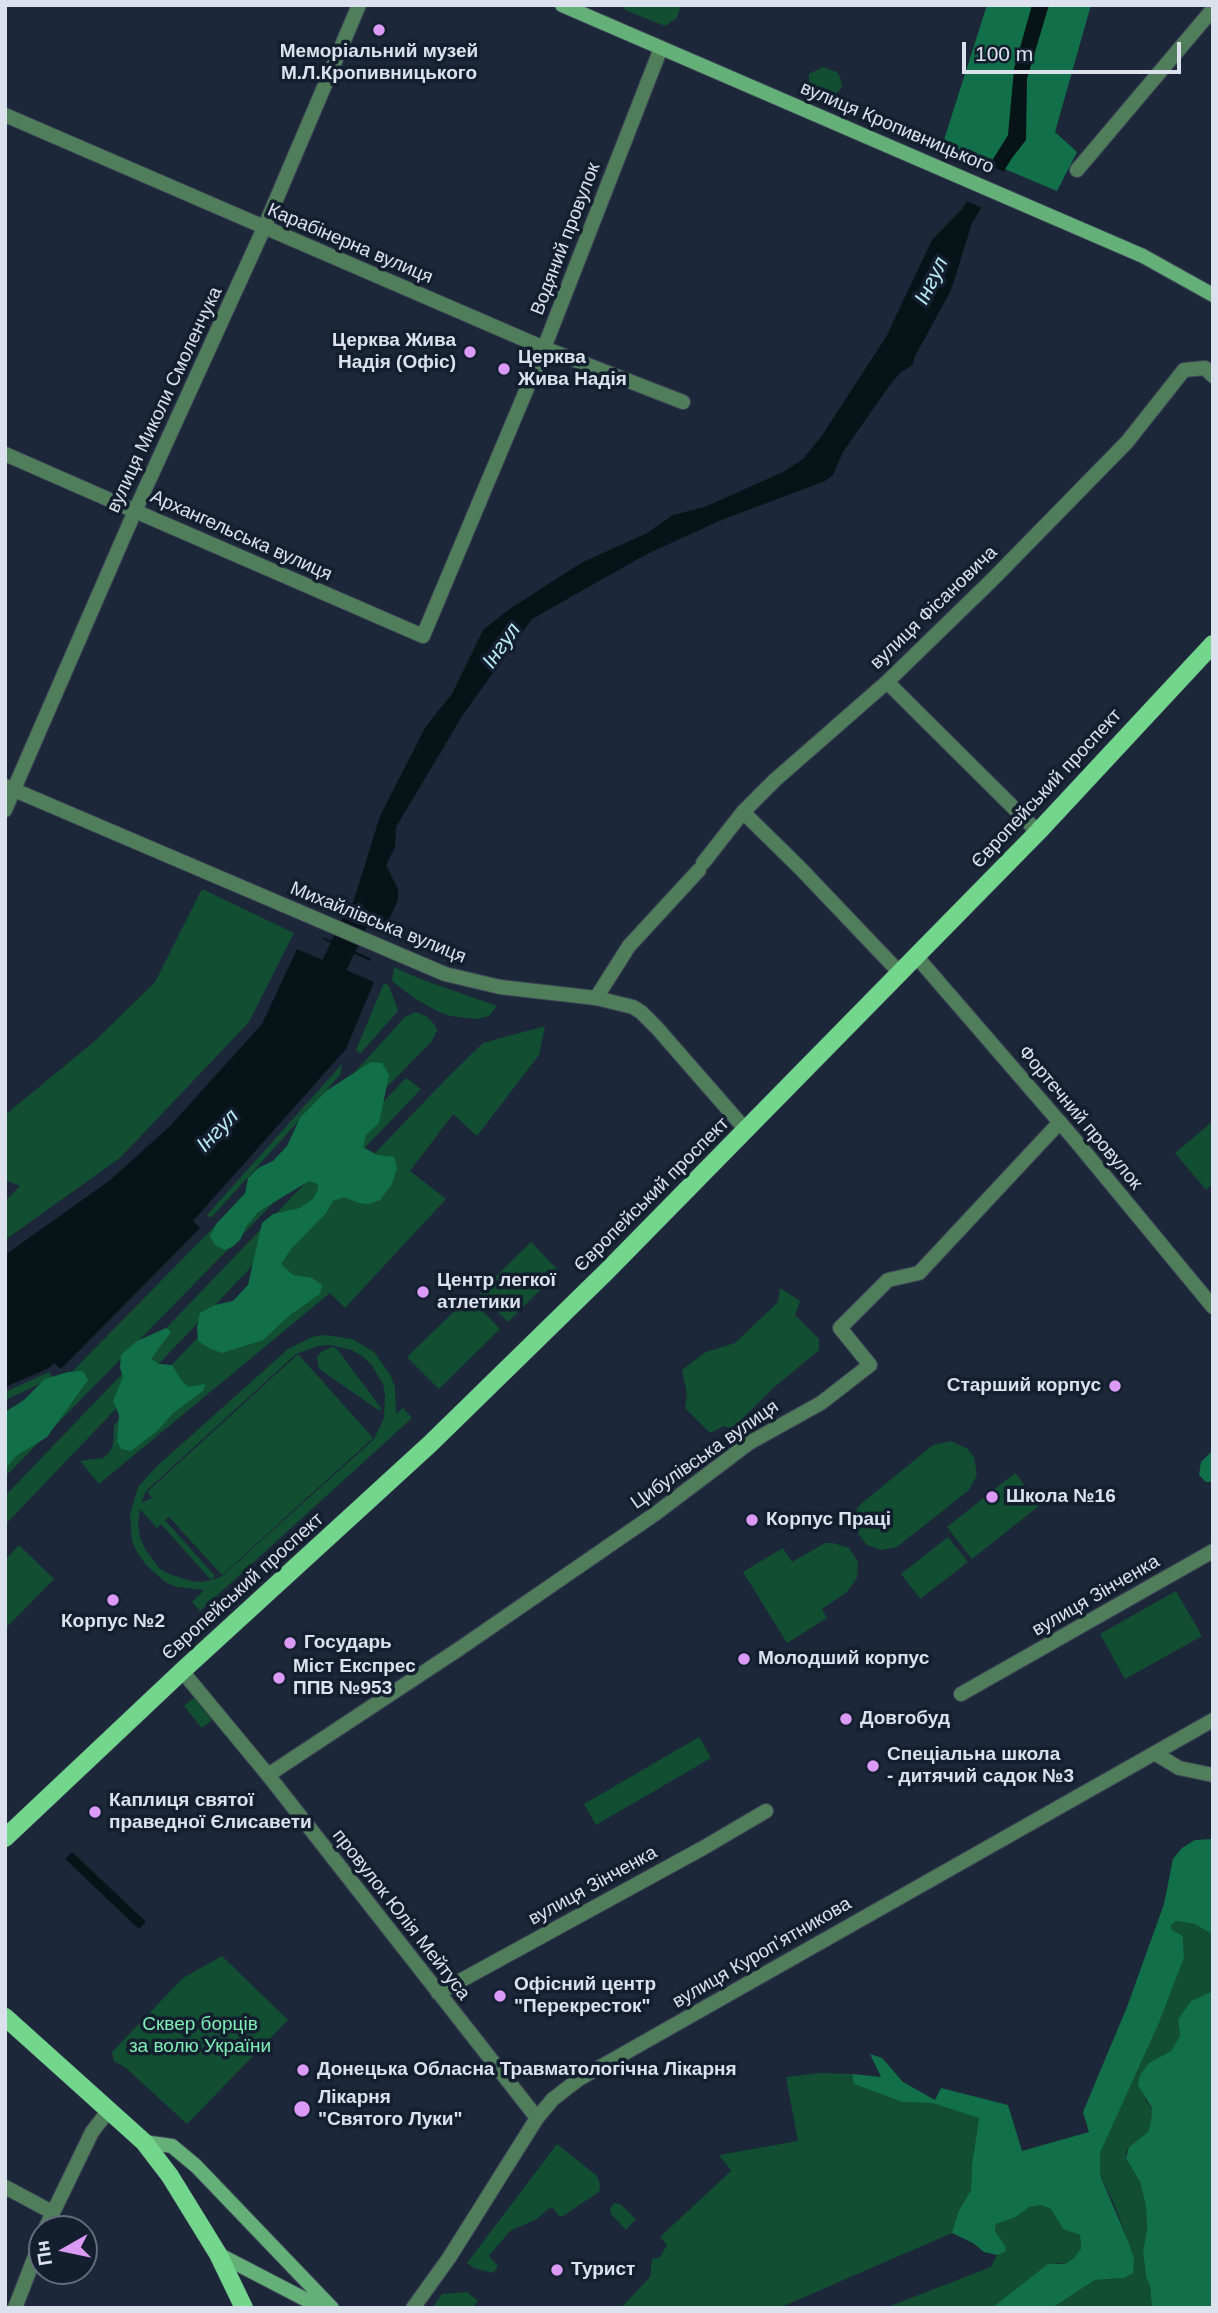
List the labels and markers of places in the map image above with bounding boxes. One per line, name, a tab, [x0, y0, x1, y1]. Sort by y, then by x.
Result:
marker: Меморіальний музей М.Л.Кропивницького	[371, 22, 387, 38]
place label: Меморіальний музей М.Л.Кропивницького	[280, 41, 478, 85]
place label: Церква Жива Надія (Офіс)	[332, 330, 456, 374]
marker: Церква Жива Надія (Офіс)	[462, 344, 478, 360]
place label: Церква Жива Надія	[518, 347, 627, 391]
marker: Церква Жива Надія	[496, 361, 512, 377]
place label: Центр легкої атлетики	[437, 1270, 556, 1314]
marker: Центр легкої атлетики	[415, 1284, 431, 1300]
place label: Старший корпус	[947, 1375, 1101, 1397]
marker: Старший корпус	[1107, 1378, 1123, 1394]
place label: Школа №16	[1006, 1486, 1116, 1508]
marker: Школа №16	[984, 1489, 1000, 1505]
place label: Корпус Праці	[766, 1509, 891, 1531]
marker: Корпус Праці	[744, 1512, 760, 1528]
marker: Корпус №2	[105, 1592, 121, 1608]
place label: Корпус №2	[61, 1611, 165, 1633]
place label: Государь	[304, 1632, 392, 1654]
marker: Государь	[282, 1635, 298, 1651]
place label: Молодший корпус	[758, 1648, 929, 1670]
marker: Молодший корпус	[736, 1651, 752, 1667]
place label: Міст Експрес ППВ №953	[293, 1656, 416, 1700]
marker: Міст Експрес ППВ №953	[271, 1670, 287, 1686]
place label: Довгобуд	[860, 1708, 950, 1730]
marker: Довгобуд	[838, 1711, 854, 1727]
place label: Спеціальна школа - дитячий садок №3	[887, 1744, 1074, 1788]
marker: Спеціальна школа - дитячий садок №3	[865, 1758, 881, 1774]
place label: Каплиця святої праведної Єлисавети	[109, 1790, 312, 1834]
marker: Каплиця святої праведної Єлисавети	[87, 1804, 103, 1820]
place label: Офісний центр "Перекресток"	[514, 1974, 656, 2018]
marker: Офісний центр "Перекресток"	[492, 1988, 508, 2004]
place label: Донецька Обласна Травматологічна Лікарня	[317, 2059, 737, 2081]
marker: Донецька Обласна Травматологічна Лікарня	[295, 2062, 311, 2078]
place label: Лікарня "Святого Луки"	[318, 2087, 463, 2131]
marker: Лікарня "Святого Луки"	[292, 2099, 312, 2119]
place label: Турист	[571, 2259, 635, 2281]
marker: Турист	[549, 2262, 565, 2278]

